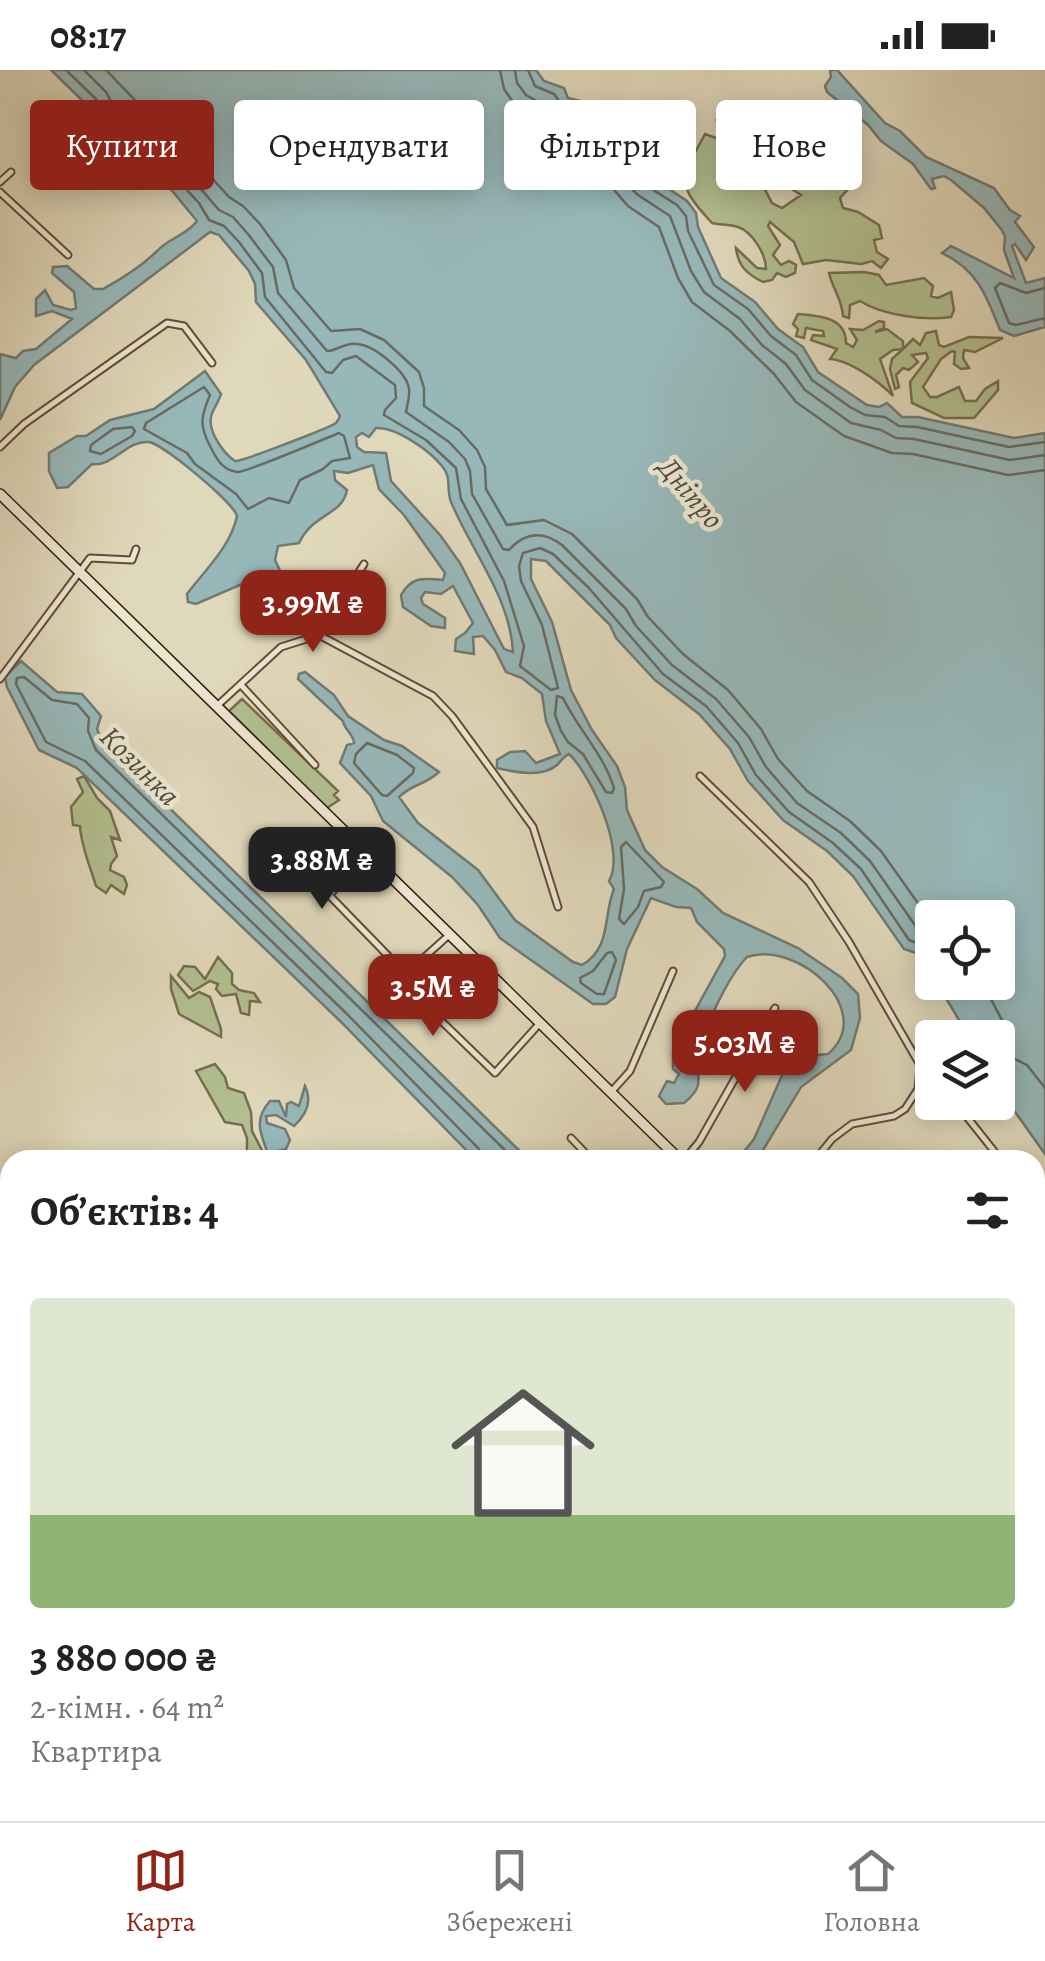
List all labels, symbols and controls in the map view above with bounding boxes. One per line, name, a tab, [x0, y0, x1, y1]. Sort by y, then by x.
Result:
text: 08:17	[50, 9, 126, 61]
chip: Купити	[30, 100, 214, 190]
chip: Орендувати	[234, 100, 484, 190]
chip: Фільтри	[504, 100, 696, 190]
chip: Нове	[716, 100, 862, 190]
water label: Дніпро	[648, 447, 733, 537]
pin: 3.99M ₴	[221, 570, 405, 655]
text: 3.99M ₴	[262, 580, 364, 624]
water label: Козинка	[91, 717, 189, 815]
pin: 3.88M ₴	[230, 827, 414, 912]
text: 3.88M ₴	[271, 837, 373, 881]
map controls	[915, 900, 1015, 1120]
button: locate	[915, 900, 1015, 1000]
pin: 3.5M ₴	[352, 954, 514, 1039]
text: 3.5M ₴	[390, 964, 476, 1008]
pin: 5.03M ₴	[653, 1010, 837, 1095]
text: 5.03M ₴	[694, 1020, 796, 1064]
button: layers	[915, 1020, 1015, 1120]
text: Об’єктів: 4	[30, 1182, 219, 1239]
icon: filters	[960, 1183, 1015, 1238]
icon: home	[433, 1363, 613, 1543]
text: 3 880 000 ₴	[30, 1628, 217, 1685]
text: 2-кімн. · 64 m²	[30, 1685, 224, 1729]
text: Квартира	[30, 1729, 162, 1773]
tab: Карта	[125, 1843, 196, 1941]
tab: Збережені	[446, 1843, 573, 1941]
tab: Головна	[823, 1843, 920, 1941]

